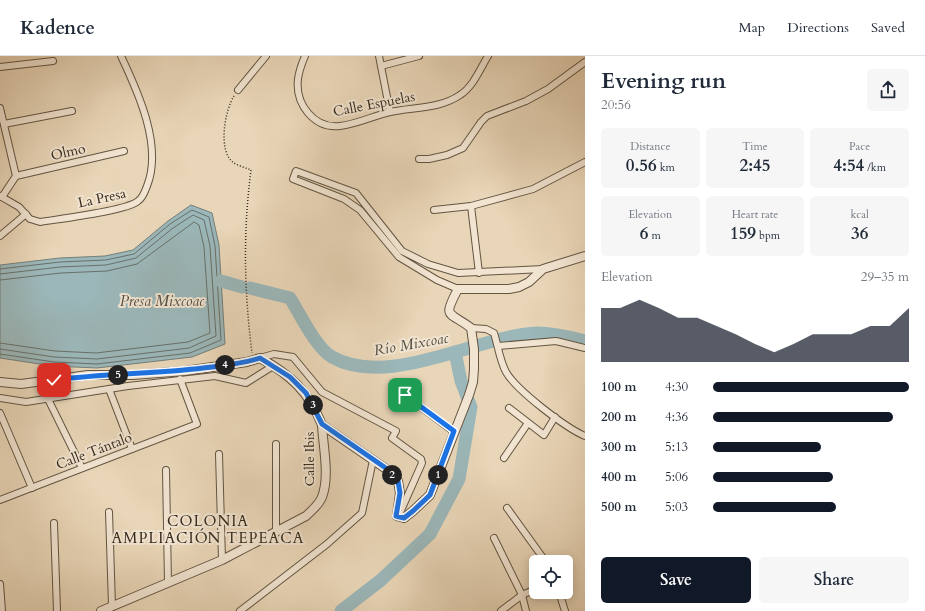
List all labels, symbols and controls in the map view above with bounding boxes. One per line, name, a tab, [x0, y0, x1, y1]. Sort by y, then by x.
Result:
text: Kadence	[20, 15, 95, 41]
text: Map	[739, 18, 765, 37]
text: Directions	[787, 18, 849, 37]
text: Saved	[871, 18, 905, 37]
text: Evening run	[601, 66, 726, 96]
button: share	[867, 69, 909, 111]
street label: Calle Espuelas	[331, 87, 417, 121]
text: 20:56	[601, 96, 631, 114]
street label: Olmo	[49, 139, 88, 165]
text: Distance	[630, 139, 670, 154]
text: Time	[742, 139, 768, 154]
text: Pace	[849, 139, 870, 154]
text: 0.56	[626, 154, 657, 177]
text: 2:45	[739, 154, 771, 177]
text: 4:54	[833, 154, 864, 177]
text: km	[657, 160, 675, 175]
text: /km	[864, 160, 886, 175]
street label: La Presa	[76, 184, 128, 212]
text: Elevation	[628, 207, 672, 222]
text: Heart rate	[732, 207, 778, 222]
text: kcal	[850, 207, 869, 222]
text: 6	[640, 222, 649, 245]
text: 159	[730, 222, 756, 245]
text: 36	[851, 222, 868, 245]
text: m	[649, 228, 661, 243]
text: bpm	[756, 228, 780, 243]
text: Elevation	[601, 268, 653, 286]
text: 29–35 m	[861, 268, 909, 286]
water label: Presa Mixcoac	[120, 291, 204, 311]
water label: Río Mixcoac	[372, 328, 450, 360]
pin: 4	[215, 355, 235, 375]
text: 4	[222, 357, 228, 372]
pin	[37, 363, 71, 397]
pin: 5	[108, 365, 128, 385]
text: 5	[115, 367, 121, 382]
icon: check	[43, 369, 65, 391]
pin	[388, 378, 422, 412]
text: 100 m	[601, 378, 636, 396]
text: 4:30	[665, 378, 688, 396]
icon: arrive	[394, 384, 416, 406]
pin: 3	[303, 395, 323, 415]
text: 3	[310, 397, 316, 412]
text: 200 m	[601, 408, 636, 426]
text: 4:36	[665, 408, 688, 426]
street label: Calle Tántalo	[53, 428, 135, 474]
street label: Calle Ibis	[300, 431, 319, 486]
text: 300 m	[601, 438, 636, 456]
text: 5:13	[665, 438, 688, 456]
pin: 2	[382, 465, 402, 485]
pin: 1	[428, 465, 448, 485]
text: 2	[389, 467, 395, 482]
text: 1	[435, 467, 441, 482]
text: 400 m	[601, 468, 636, 486]
text: 5:06	[665, 468, 688, 486]
text: 500 m	[601, 498, 636, 516]
text: 5:03	[665, 498, 688, 516]
district label: COLONIA AMPLIACIÓN TEPEACA	[112, 511, 304, 548]
map controls	[529, 555, 573, 599]
button: locate	[529, 555, 573, 599]
button: Save	[601, 557, 751, 603]
button: Share	[759, 557, 909, 603]

